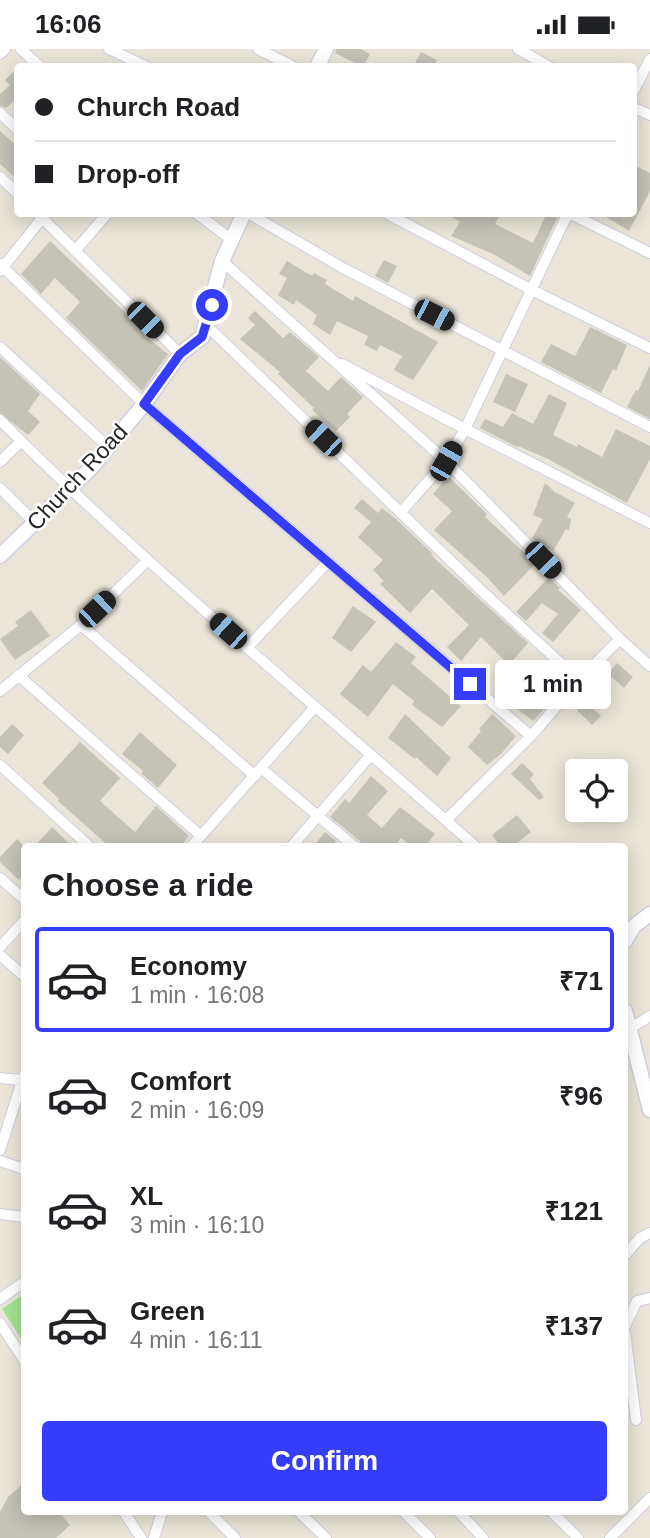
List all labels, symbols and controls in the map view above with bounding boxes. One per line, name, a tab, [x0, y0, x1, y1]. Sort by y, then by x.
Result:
text: 16:06	[35, 9, 102, 39]
text: Church Road	[77, 92, 240, 122]
text: Drop-off	[77, 159, 180, 189]
route start	[196, 289, 228, 321]
car	[411, 296, 458, 334]
car	[123, 298, 168, 342]
car	[301, 416, 346, 460]
street label: Church Road	[21, 419, 133, 535]
car	[427, 438, 466, 484]
car	[521, 538, 566, 582]
car	[75, 587, 120, 631]
car	[206, 609, 251, 653]
callout: 1 min	[494, 659, 610, 709]
route end	[454, 668, 486, 700]
text: 1 min	[523, 671, 583, 697]
map controls	[565, 759, 628, 822]
button: locate	[565, 759, 628, 822]
text: Choose a ride	[42, 867, 254, 903]
icon: car	[46, 948, 109, 1011]
text: Economy	[130, 951, 247, 981]
text: ₹71	[559, 966, 603, 996]
text: 1 min · 16:08	[130, 982, 264, 1008]
icon: car	[46, 1063, 109, 1126]
text: Comfort	[130, 1066, 231, 1096]
text: ₹96	[559, 1081, 603, 1111]
text: 2 min · 16:09	[130, 1097, 264, 1123]
icon: car	[46, 1178, 109, 1241]
text: XL	[130, 1181, 163, 1211]
text: ₹121	[545, 1196, 603, 1226]
text: 3 min · 16:10	[130, 1212, 264, 1238]
icon: car	[46, 1293, 109, 1356]
text: Green	[130, 1296, 205, 1326]
text: ₹137	[545, 1311, 603, 1341]
text: 4 min · 16:11	[130, 1327, 263, 1353]
button: Confirm	[42, 1421, 607, 1501]

